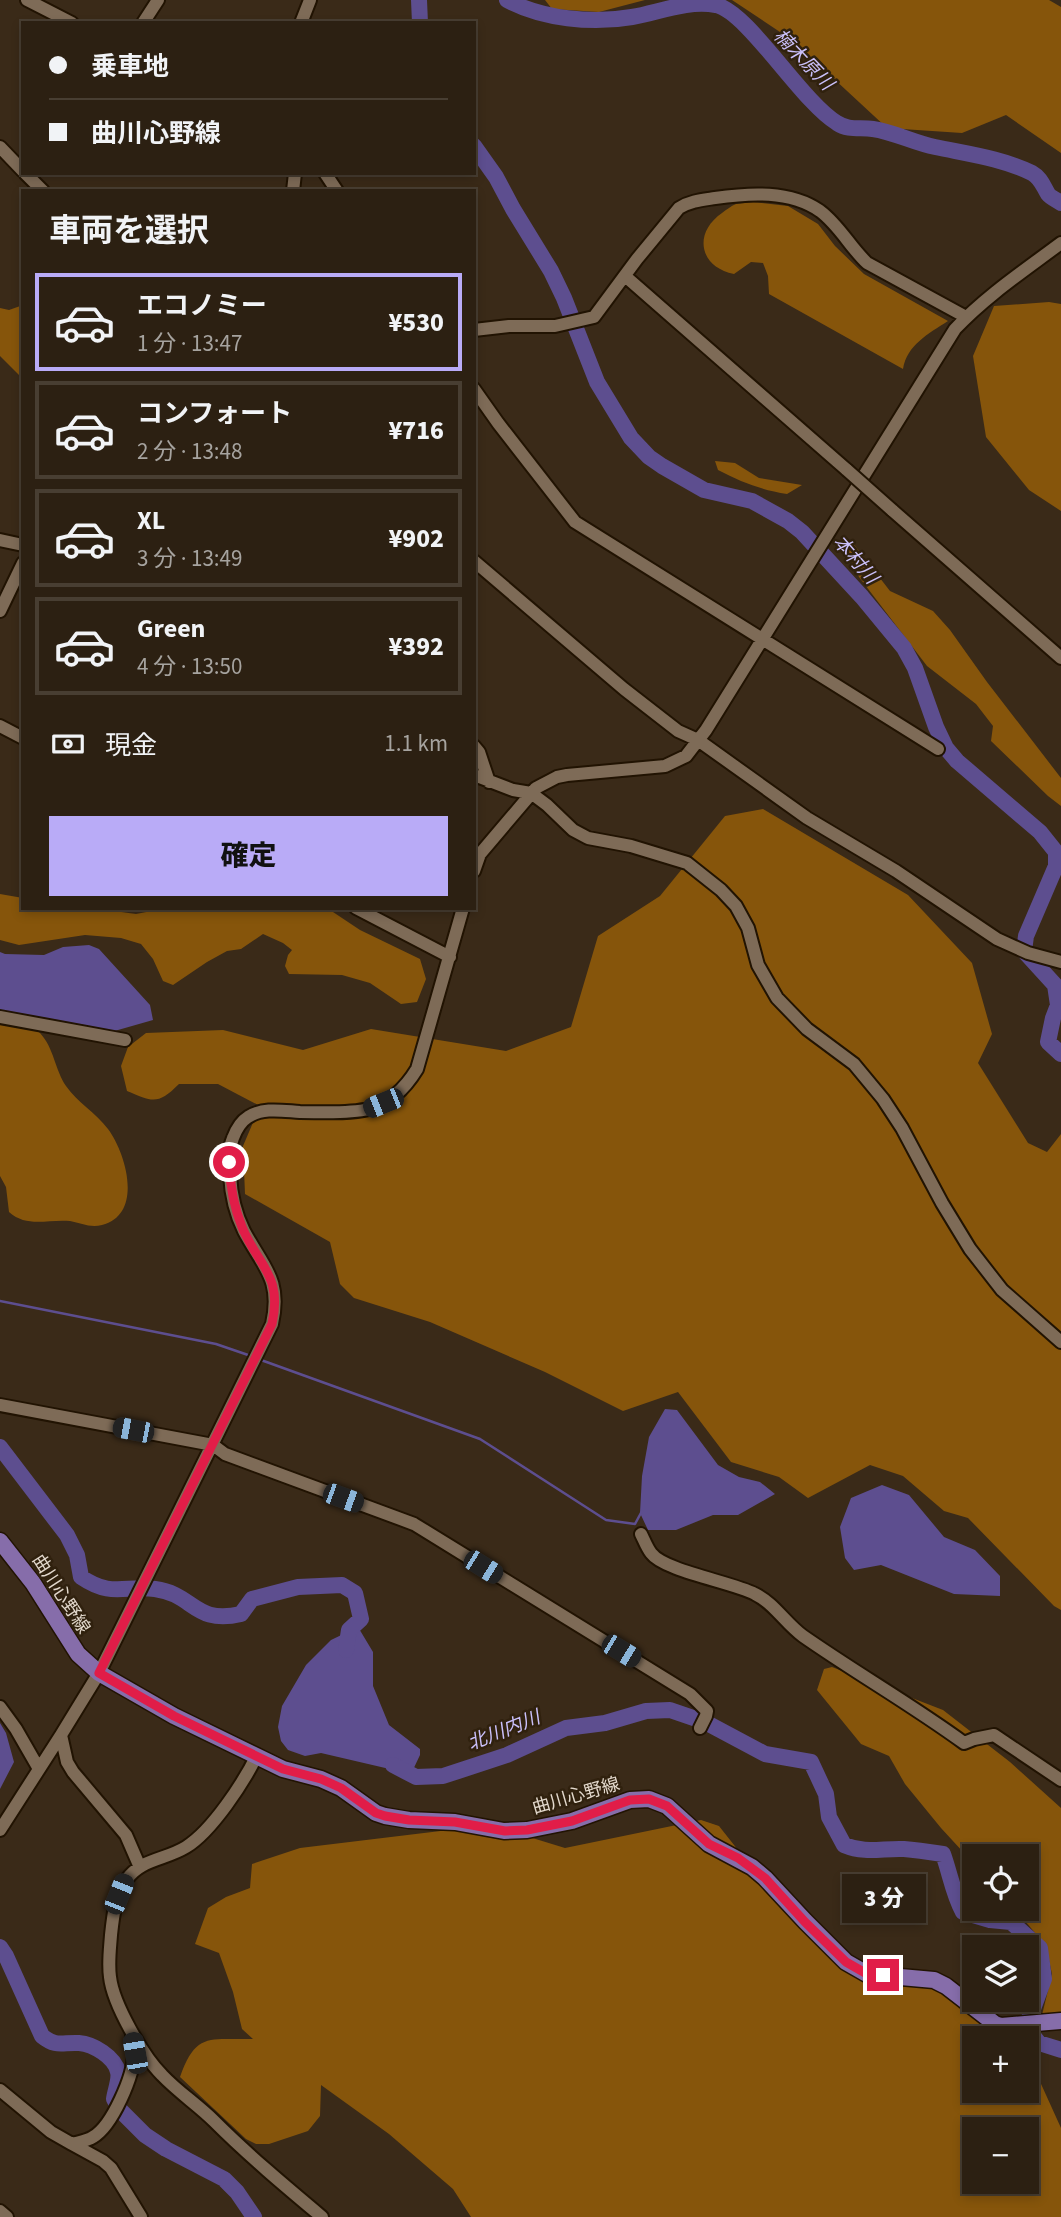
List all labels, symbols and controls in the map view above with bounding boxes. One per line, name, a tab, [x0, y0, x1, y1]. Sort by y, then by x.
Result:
water label: 楠木原川	[767, 23, 840, 98]
text: 乗車地	[91, 48, 169, 85]
text: 曲川心野線	[91, 115, 221, 152]
text: 車両を選択	[49, 208, 209, 254]
text: エコノミー	[137, 287, 267, 324]
icon: car	[53, 291, 116, 354]
text: ¥530	[388, 304, 444, 341]
text: 1 分 · 13:47	[137, 327, 242, 360]
text: コンフォート	[137, 395, 292, 432]
icon: car	[53, 399, 116, 462]
text: ¥716	[388, 412, 444, 449]
text: 2 分 · 13:48	[137, 435, 242, 468]
text: XL	[137, 502, 165, 539]
icon: car	[53, 507, 116, 570]
text: ¥902	[388, 520, 444, 557]
water label: 本村川	[826, 530, 885, 592]
text: 3 分 · 13:49	[137, 542, 242, 575]
text: Green	[137, 610, 205, 647]
icon: car	[53, 615, 116, 678]
text: ¥392	[388, 628, 444, 665]
text: 4 分 · 13:50	[137, 650, 242, 683]
icon: cash	[49, 725, 87, 763]
text: 現金	[105, 727, 157, 764]
text: 1.1 km	[384, 727, 448, 760]
button: 確定	[49, 816, 448, 896]
car	[360, 1085, 407, 1121]
route start	[213, 1146, 245, 1178]
car	[111, 1416, 156, 1444]
car	[320, 1481, 367, 1515]
car	[460, 1547, 507, 1587]
street label: 曲川心野線	[26, 1549, 96, 1639]
car	[598, 1631, 645, 1671]
water label: 北川内川	[464, 1704, 546, 1758]
street label: 曲川心野線	[529, 1772, 623, 1820]
map controls	[962, 1844, 1039, 2194]
button: locate	[962, 1844, 1039, 1921]
car	[102, 1871, 137, 1917]
callout: 3 分	[841, 1874, 925, 1923]
text: 3 分	[864, 1882, 904, 1915]
button: layers	[962, 1935, 1039, 2012]
route end	[867, 1959, 899, 1991]
button: +	[962, 2026, 1039, 2103]
car	[122, 2030, 149, 2076]
button: −	[962, 2117, 1039, 2194]

